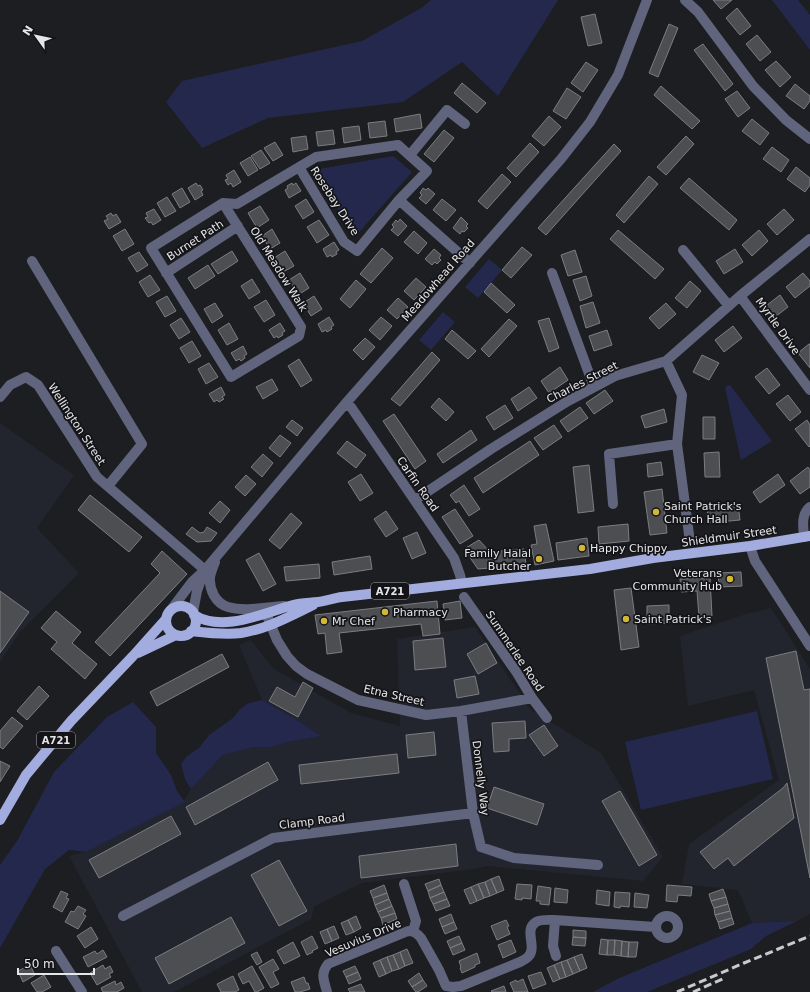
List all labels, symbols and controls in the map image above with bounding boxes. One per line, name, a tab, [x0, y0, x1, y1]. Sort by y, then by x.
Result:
north arrow	[16, 16, 56, 56]
text: N	[20, 23, 36, 38]
street label: Rosebay Drive	[307, 164, 362, 238]
street label: Burnet Path	[165, 217, 226, 263]
street label: Old Meadow Walk	[247, 224, 310, 315]
street label: Meadowhead Road	[399, 237, 477, 324]
street label: Myrtle Drive	[753, 295, 803, 358]
street label: Charles Street	[544, 359, 621, 406]
street label: Wellington Street	[45, 381, 108, 468]
street label: Carfin Road	[394, 454, 441, 514]
place label: Saint Patrick's Church Hall	[664, 500, 742, 526]
marker: Saint Patrick's Church Hall	[651, 507, 661, 517]
street label: Shieldmuir Street	[681, 523, 778, 550]
place label: Happy Chippy	[590, 542, 668, 555]
marker: Happy Chippy	[577, 543, 587, 553]
place label: Family Halal Butcher	[464, 547, 531, 573]
marker: Family Halal Butcher	[534, 554, 544, 564]
place label: Veterans Community Hub	[633, 567, 722, 593]
marker: Veterans Community Hub	[725, 574, 735, 584]
road number: A721	[371, 583, 409, 599]
place label: Pharmacy	[393, 606, 448, 619]
marker: Pharmacy	[380, 607, 390, 617]
street label: Summerlee Road	[483, 609, 546, 694]
place label: Saint Patrick's	[634, 613, 712, 626]
marker: Saint Patrick's	[621, 614, 631, 624]
place label: Mr Chef	[332, 615, 376, 628]
marker: Mr Chef	[319, 616, 329, 626]
street label: Etna Street	[362, 682, 426, 709]
road number: A721	[37, 732, 75, 748]
street label: Donnelly Way	[469, 740, 492, 817]
street label: Clamp Road	[278, 811, 346, 832]
street label: Vesuvius Drive	[323, 917, 403, 960]
scale bar	[18, 950, 94, 976]
text: 50 m	[24, 957, 55, 971]

